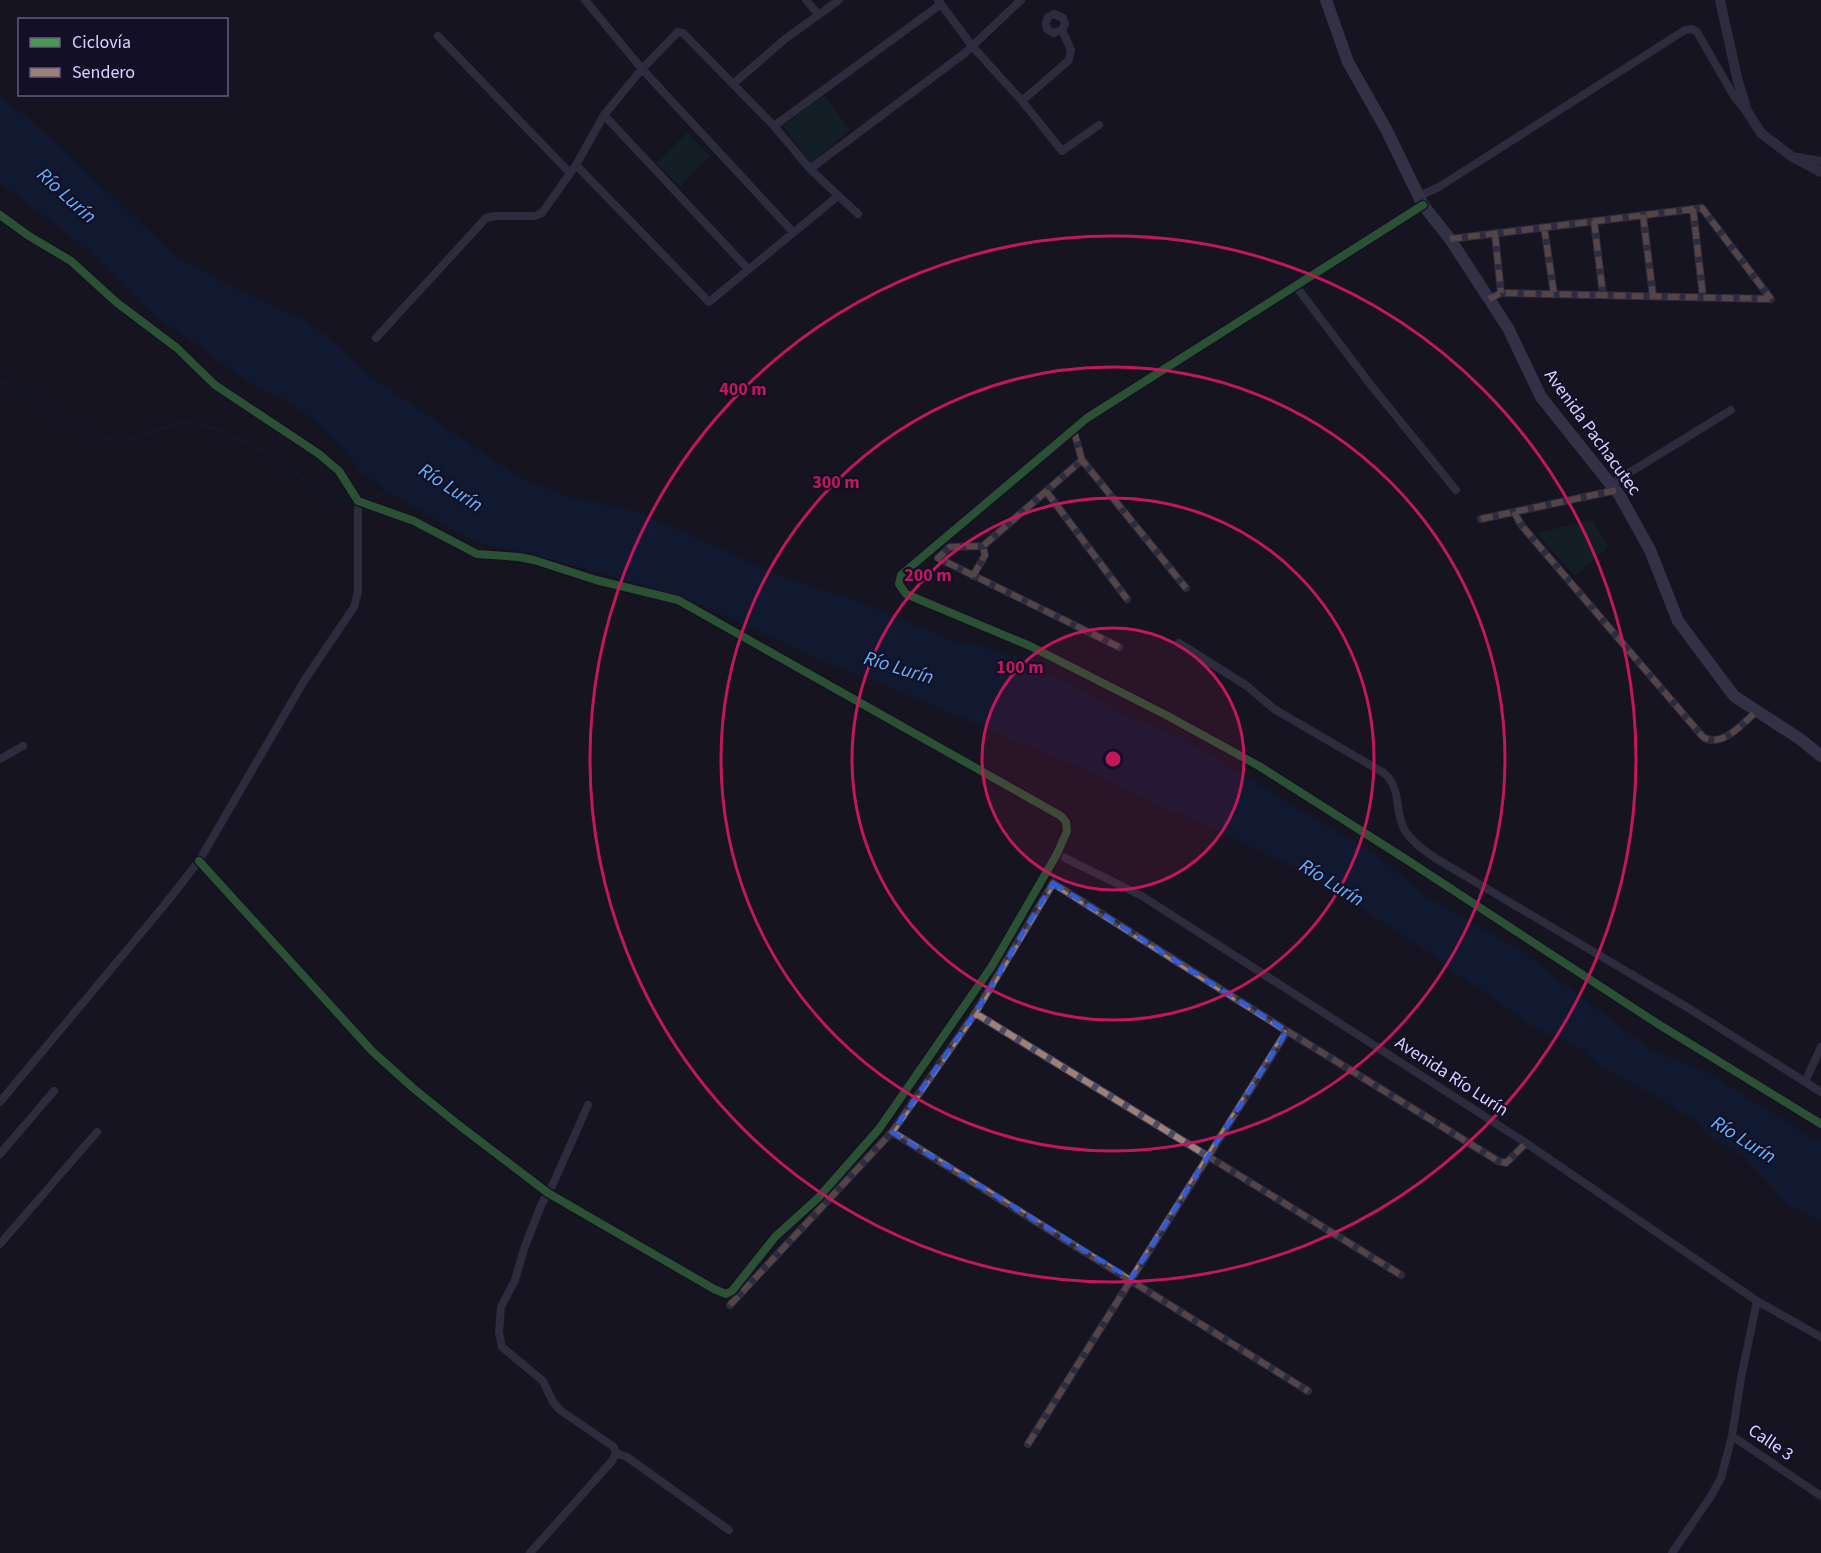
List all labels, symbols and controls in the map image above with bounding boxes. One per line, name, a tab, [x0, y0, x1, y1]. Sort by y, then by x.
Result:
legend	[18, 18, 228, 96]
text: Ciclovía	[72, 30, 131, 55]
text: Sendero	[72, 60, 135, 85]
water label: Río Lurín	[30, 161, 102, 230]
street label: Avenida Pachacutec	[1538, 364, 1647, 500]
text: 400 m	[719, 377, 767, 402]
water label: Río Lurín	[413, 457, 488, 519]
text: 300 m	[812, 470, 860, 495]
text: 200 m	[904, 563, 952, 588]
water label: Río Lurín	[860, 644, 937, 692]
text: 100 m	[996, 655, 1044, 680]
centre of rings	[1103, 749, 1123, 769]
water label: Río Lurín	[1294, 852, 1369, 914]
street label: Avenida Río Lurín	[1390, 1030, 1513, 1123]
water label: Río Lurín	[1706, 1109, 1781, 1171]
street label: Calle 3	[1743, 1418, 1798, 1467]

